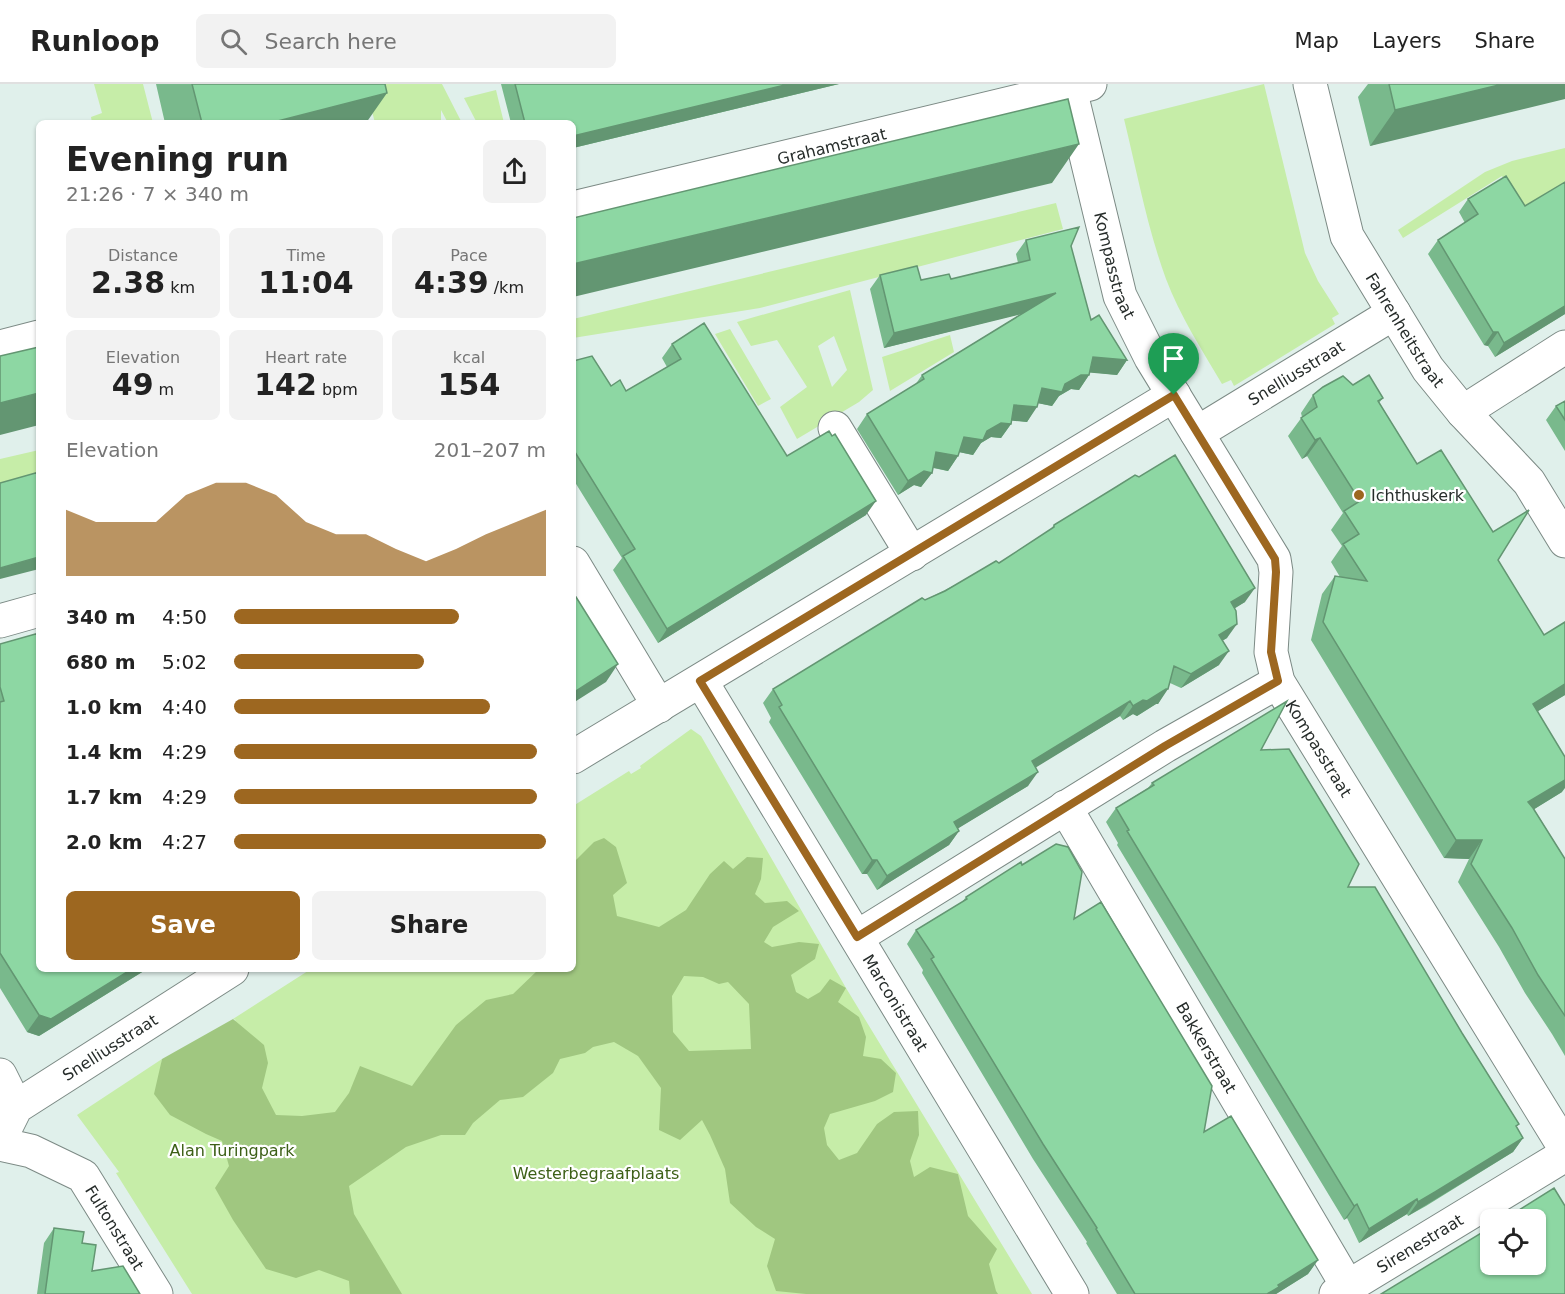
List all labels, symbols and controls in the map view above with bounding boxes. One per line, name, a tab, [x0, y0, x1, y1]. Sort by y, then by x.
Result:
search box	[196, 14, 616, 68]
text: Runloop	[30, 25, 160, 58]
icon: search	[217, 25, 250, 58]
text: Search here	[265, 29, 397, 54]
text: Map	[1295, 29, 1339, 53]
text: Layers	[1372, 29, 1441, 53]
text: Share	[1474, 29, 1535, 53]
street label: Grahamstraat	[775, 124, 888, 168]
text: Evening run	[66, 140, 289, 179]
button: share	[483, 140, 546, 203]
text: 21:26 · 7 × 340 m	[66, 182, 249, 206]
street label: Kompasstraat	[1091, 210, 1139, 322]
text: Distance	[108, 246, 178, 265]
text: Time	[286, 246, 326, 265]
text: Pace	[450, 246, 488, 265]
text: 2.38	[91, 265, 165, 300]
text: 11:04	[258, 265, 354, 300]
text: 4:39	[414, 265, 489, 300]
street label: Fahrenheitstraat	[1362, 269, 1448, 391]
text: km	[165, 278, 195, 297]
text: /km	[489, 278, 524, 297]
pin	[1148, 333, 1199, 395]
street label: Snelliusstraat	[1245, 336, 1348, 409]
icon: arrive	[1157, 342, 1190, 375]
text: Elevation	[106, 348, 180, 367]
text: Heart rate	[265, 348, 347, 367]
text: kcal	[453, 348, 485, 367]
text: 49	[112, 367, 154, 402]
text: 142	[254, 367, 317, 402]
text: 154	[438, 367, 500, 402]
text: m	[154, 380, 174, 399]
text: bpm	[317, 380, 358, 399]
text: Elevation	[66, 438, 159, 462]
text: 201–207 m	[434, 438, 546, 462]
place label: Ichthuskerk	[1371, 486, 1465, 505]
marker: Ichthuskerk	[1352, 488, 1366, 502]
text: 340 m	[66, 605, 136, 629]
text: 4:50	[162, 605, 207, 629]
text: 680 m	[66, 650, 136, 674]
text: 5:02	[162, 650, 207, 674]
text: 1.0 km	[66, 695, 143, 719]
text: 4:40	[162, 695, 207, 719]
street label: Kompasstraat	[1282, 696, 1356, 800]
text: 1.4 km	[66, 740, 143, 764]
text: 4:29	[162, 740, 207, 764]
text: 1.7 km	[66, 785, 143, 809]
text: 4:29	[162, 785, 207, 809]
text: 2.0 km	[66, 830, 143, 854]
text: 4:27	[162, 830, 207, 854]
button: Save	[66, 891, 300, 960]
button: Share	[312, 891, 546, 960]
street label: Marconistraat	[859, 951, 932, 1055]
street label: Bakkerstraat	[1173, 998, 1241, 1096]
street label: Snelliusstraat	[59, 1010, 161, 1084]
park label: Alan Turingpark	[169, 1141, 295, 1160]
park label: Westerbegraafplaats	[513, 1164, 679, 1183]
street label: Fultonstraat	[81, 1182, 148, 1273]
map controls	[1480, 1209, 1546, 1275]
button: locate	[1480, 1209, 1546, 1275]
street label: Sirenestraat	[1373, 1210, 1466, 1277]

